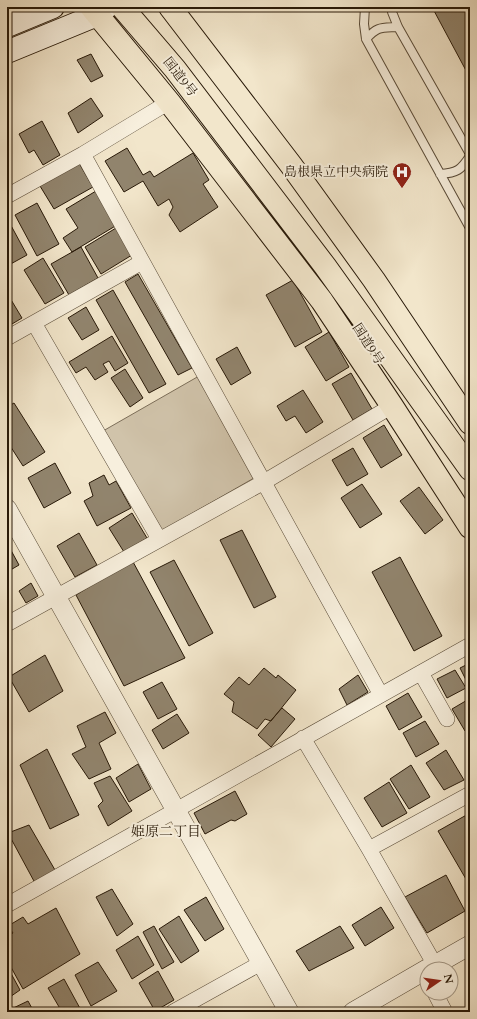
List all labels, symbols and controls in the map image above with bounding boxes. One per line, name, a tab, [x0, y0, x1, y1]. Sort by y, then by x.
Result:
street label: 国道9号	[159, 53, 201, 101]
hospital icon: 島根県立中央病院	[391, 161, 413, 189]
place label: 島根県立中央病院	[284, 163, 388, 181]
street label: 国道9号	[348, 320, 388, 368]
district label: 姫原二丁目	[131, 822, 201, 841]
north arrow	[419, 961, 459, 1001]
text: N	[440, 973, 457, 986]

